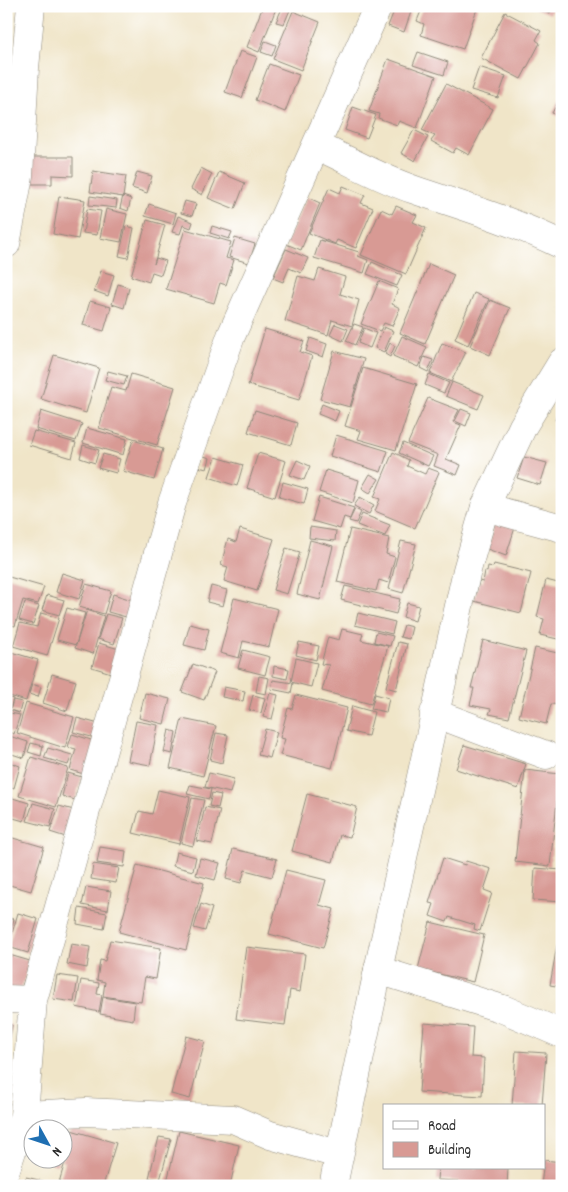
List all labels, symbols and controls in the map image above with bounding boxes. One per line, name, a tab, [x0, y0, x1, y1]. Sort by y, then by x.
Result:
legend	[383, 1104, 546, 1170]
text: Road	[428, 1116, 456, 1138]
north arrow	[22, 1120, 72, 1170]
text: Building	[428, 1140, 471, 1162]
text: N	[46, 1142, 66, 1160]

